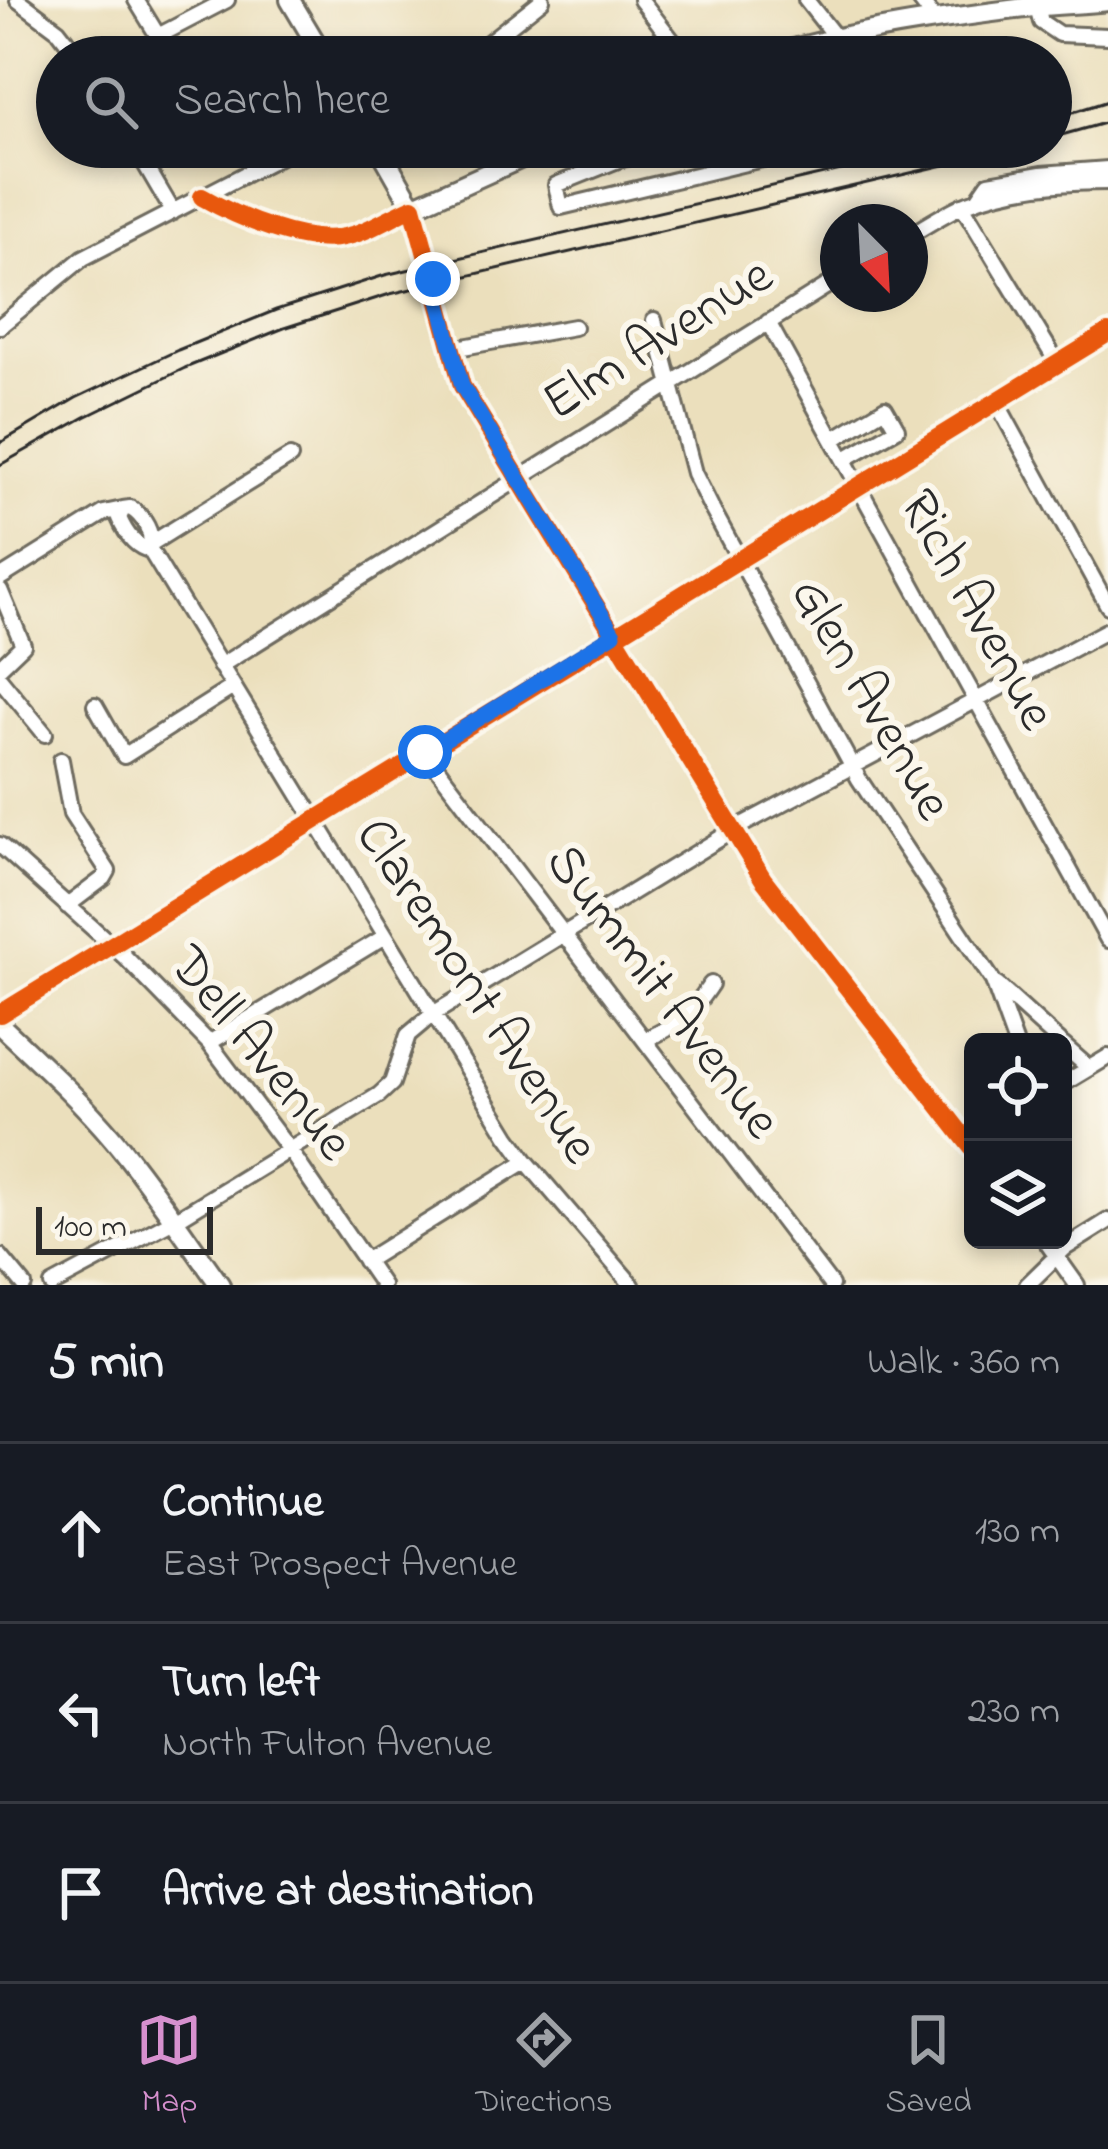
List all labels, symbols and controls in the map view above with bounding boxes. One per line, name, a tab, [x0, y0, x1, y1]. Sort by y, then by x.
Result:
search box	[36, 36, 1072, 168]
icon: search	[78, 69, 144, 135]
text: Search here	[174, 69, 390, 135]
north arrow	[820, 204, 928, 312]
street label: Elm Avenue	[529, 239, 790, 443]
route end	[406, 252, 460, 306]
street label: Rich Avenue	[877, 477, 1074, 746]
street label: Glen Avenue	[768, 564, 970, 837]
route start	[398, 725, 452, 779]
street label: Claremont Avenue	[334, 804, 617, 1181]
street label: Summit Avenue	[524, 829, 799, 1158]
street label: Dell Avenue	[147, 929, 371, 1180]
map controls	[964, 1033, 1072, 1249]
button: locate	[964, 1033, 1072, 1141]
button: layers	[964, 1141, 1072, 1249]
scale bar	[36, 1201, 213, 1254]
text: 100 m	[54, 1204, 127, 1252]
text: 5 min	[48, 1326, 164, 1401]
text: Walk · 360 m	[867, 1335, 1060, 1392]
text: Continue	[162, 1471, 323, 1537]
icon: ahead	[48, 1500, 114, 1566]
text: 130 m	[975, 1504, 1060, 1561]
text: East Prospect Avenue	[162, 1537, 517, 1594]
text: Turn left	[162, 1651, 320, 1717]
icon: left	[48, 1680, 114, 1746]
text: 230 m	[968, 1684, 1060, 1741]
text: North Fulton Avenue	[162, 1717, 492, 1774]
icon: arrive	[48, 1860, 114, 1926]
text: Arrive at destination	[162, 1860, 533, 1926]
tab: Map	[136, 2007, 202, 2127]
tab: Directions	[475, 2007, 613, 2127]
tab: Saved	[885, 2007, 972, 2127]

